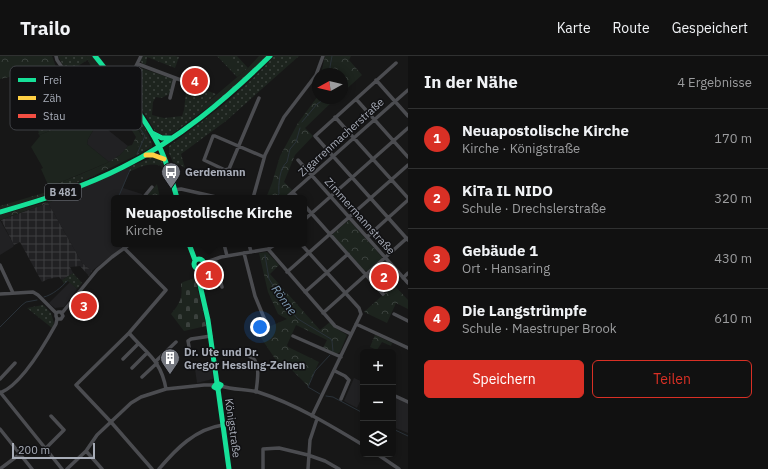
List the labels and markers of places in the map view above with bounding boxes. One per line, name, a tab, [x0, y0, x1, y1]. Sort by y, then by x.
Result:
pin: 4	[182, 66, 208, 96]
bus stop icon: Gerdemann	[160, 161, 182, 189]
place label: Gerdemann	[185, 165, 246, 179]
pin: 1	[196, 260, 222, 290]
pin: 2	[371, 262, 397, 292]
pin: 3	[71, 291, 97, 321]
place label: Dr. Ute und Dr. Gregor Hessling-Zeinen	[184, 345, 305, 372]
building icon: Dr. Ute und Dr. Gregor Hessling-Zeinen	[159, 347, 181, 375]

